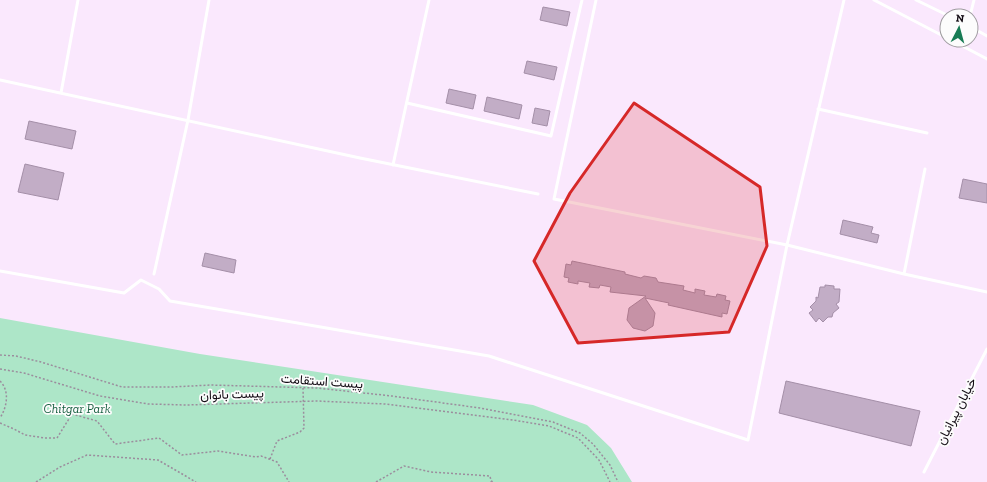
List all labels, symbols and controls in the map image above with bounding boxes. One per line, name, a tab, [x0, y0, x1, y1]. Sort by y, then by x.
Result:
north arrow	[939, 8, 979, 48]
text: N	[955, 12, 965, 26]
street label: پیست استقامت	[280, 371, 364, 393]
street label: خیابان پیرانیان	[933, 375, 981, 448]
street label: پیست بانوان	[200, 385, 264, 405]
park label: Chitgar Park	[44, 401, 111, 416]

